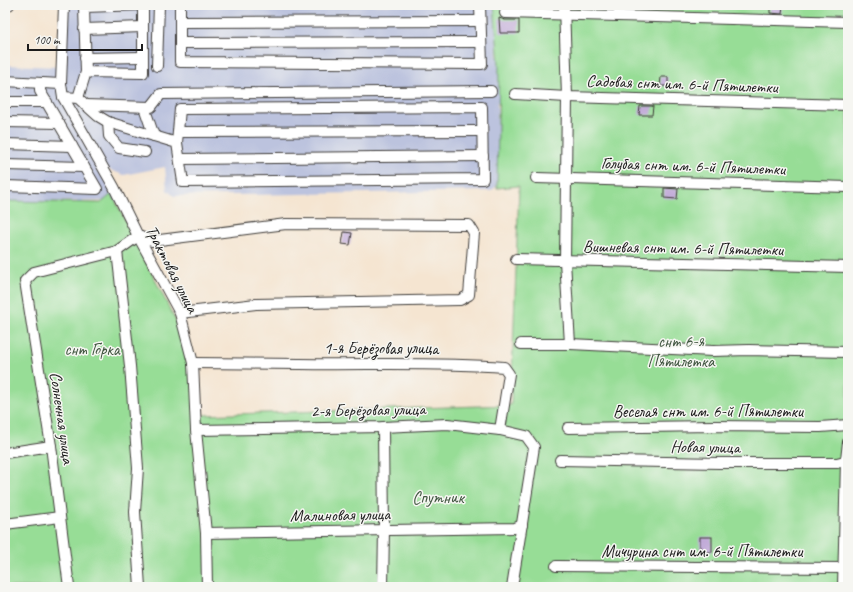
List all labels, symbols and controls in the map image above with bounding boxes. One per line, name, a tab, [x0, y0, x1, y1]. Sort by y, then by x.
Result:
scale bar	[28, 26, 142, 52]
text: 100 m	[34, 32, 61, 48]
street label: Садовая снт им. 6-й Пятилетки	[586, 70, 780, 98]
street label: Голубая снт им. 6-й Пятилетки	[600, 152, 787, 180]
street label: Трактовая улица	[141, 222, 204, 318]
street label: Вишневая снт им. 6-й Пятилетки	[583, 236, 785, 260]
park label: снт 6-я Пятилетка	[648, 331, 716, 372]
street label: 1-я Берёзовая улица	[324, 338, 440, 360]
park label: снт Горка	[64, 339, 121, 360]
street label: Солнечная улица	[45, 371, 79, 467]
street label: 2-я Берёзовая улица	[311, 398, 428, 422]
street label: Веселая снт им. 6-й Пятилетки	[613, 401, 805, 422]
street label: Новая улица	[670, 436, 742, 458]
park label: Спутник	[412, 487, 465, 508]
street label: Малиновая улица	[290, 504, 391, 526]
street label: Мичурина снт им. 6-й Пятилетки	[602, 541, 804, 562]

